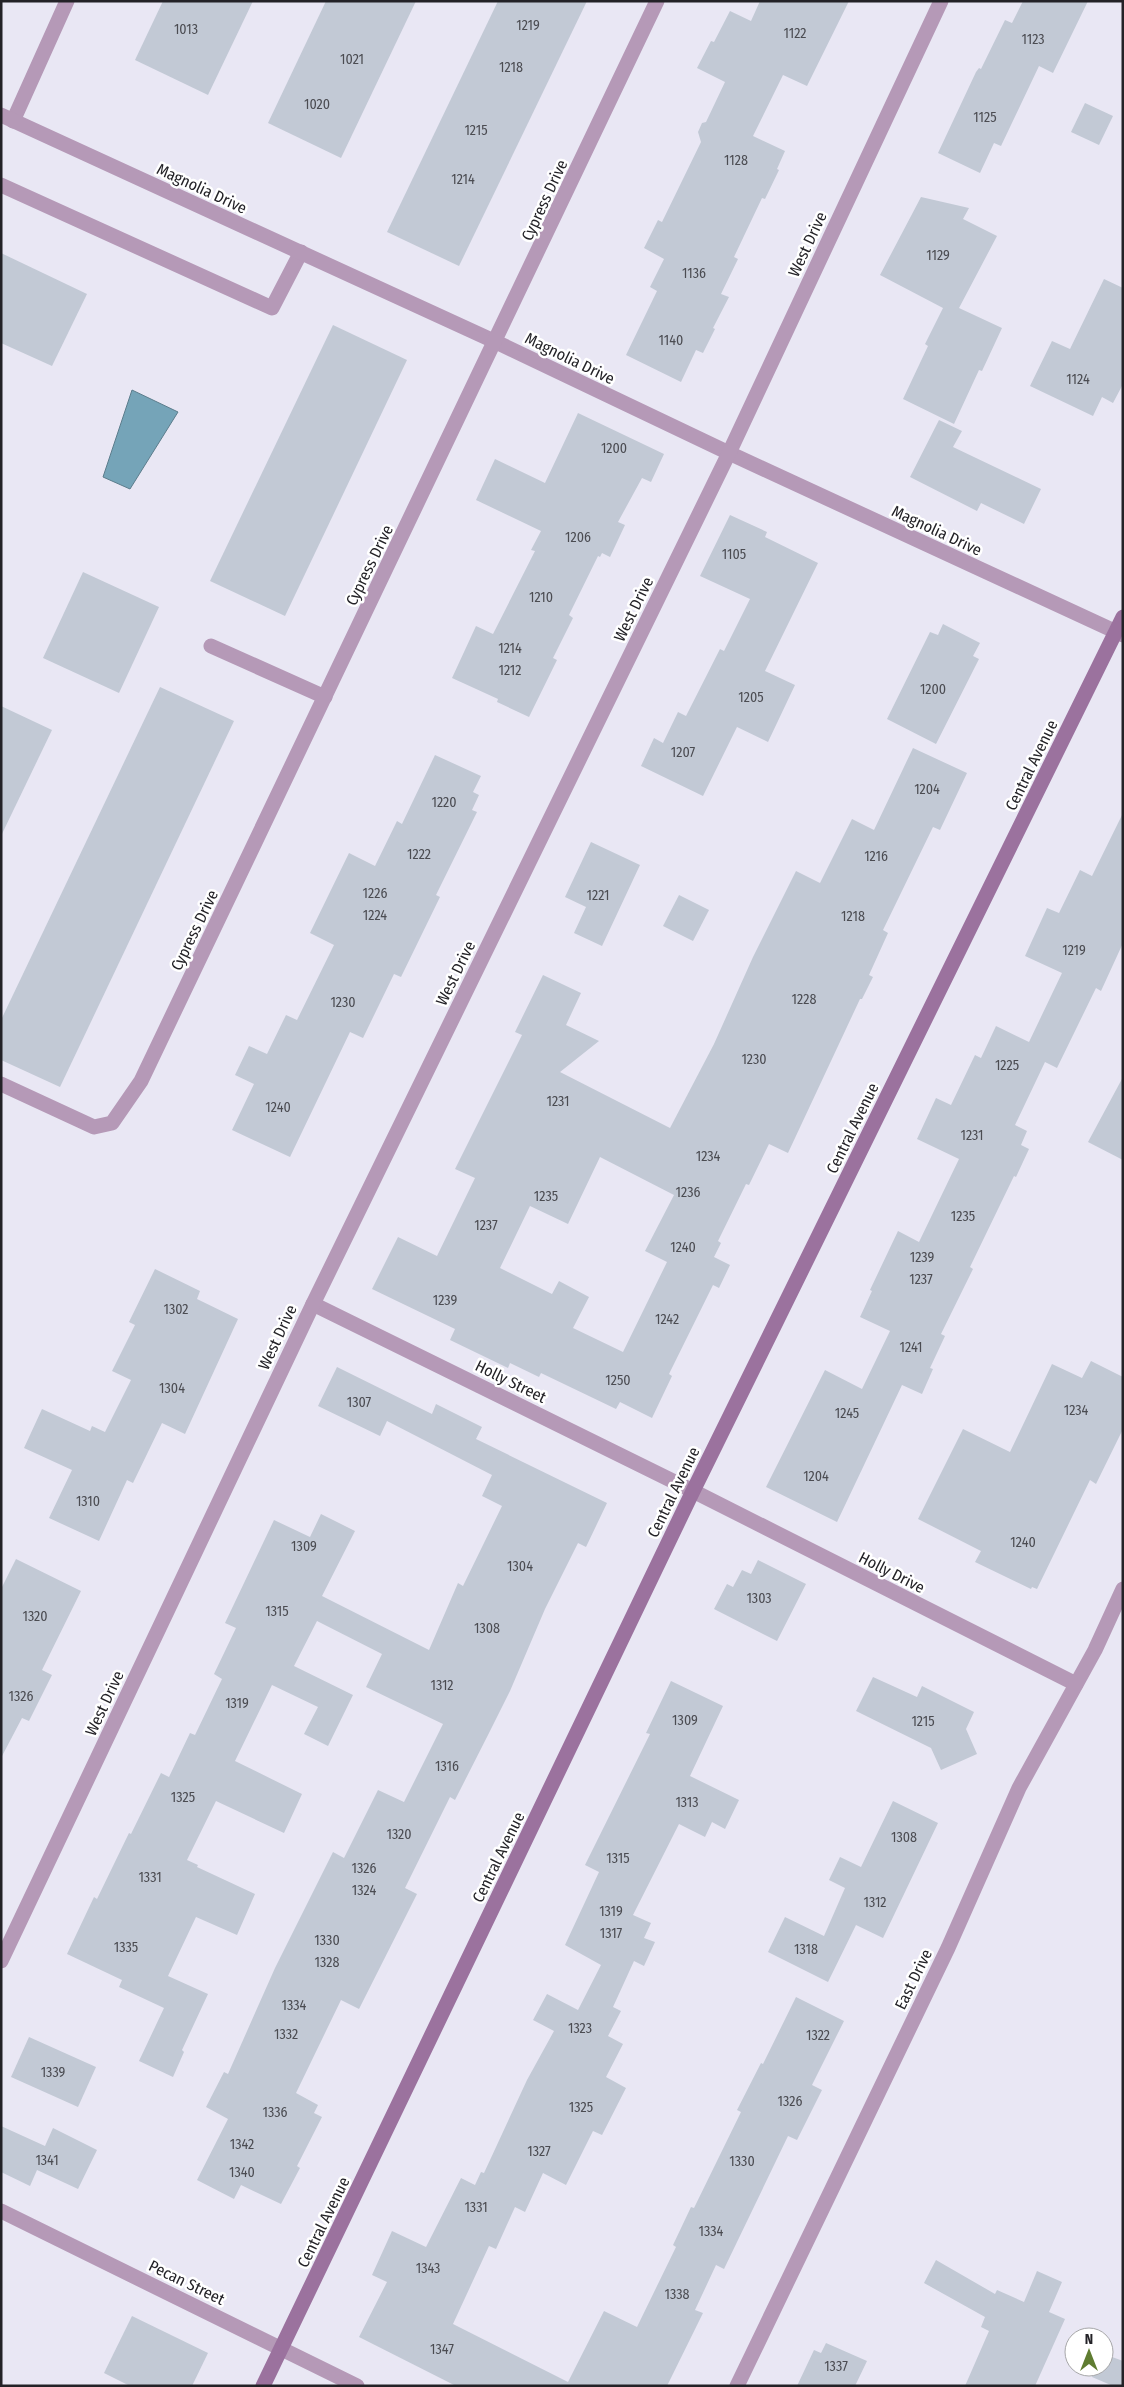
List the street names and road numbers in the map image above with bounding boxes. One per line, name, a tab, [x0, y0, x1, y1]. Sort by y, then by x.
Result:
street label: Cypress Drive	[517, 157, 572, 244]
street label: Magnolia Drive	[154, 159, 250, 218]
street label: West Drive	[784, 209, 831, 280]
street label: Magnolia Drive	[522, 329, 618, 388]
street label: Magnolia Drive	[889, 501, 985, 560]
street label: Cypress Drive	[342, 522, 397, 609]
street label: West Drive	[610, 574, 657, 645]
street label: Central Avenue	[1001, 717, 1062, 814]
street label: Cypress Drive	[167, 887, 222, 974]
street label: West Drive	[432, 938, 479, 1009]
street label: Central Avenue	[822, 1080, 883, 1177]
street label: West Drive	[254, 1302, 301, 1373]
street label: Holly Street	[472, 1356, 550, 1407]
street label: Central Avenue	[643, 1444, 704, 1541]
street label: Holly Drive	[856, 1548, 928, 1597]
street label: West Drive	[81, 1668, 128, 1739]
street label: Central Avenue	[468, 1809, 529, 1906]
street label: East Drive	[891, 1946, 936, 2012]
street label: Central Avenue	[293, 2174, 354, 2271]
street label: Pecan Street	[146, 2256, 228, 2309]

